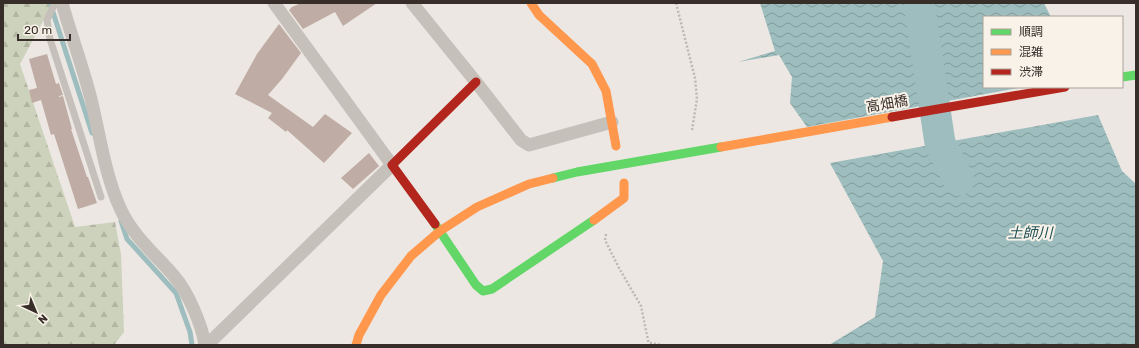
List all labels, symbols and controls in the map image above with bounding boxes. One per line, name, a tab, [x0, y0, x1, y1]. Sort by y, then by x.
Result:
scale bar	[18, 16, 70, 42]
legend	[983, 16, 1123, 88]
text: 20 m	[24, 23, 52, 37]
text: 順調	[1019, 25, 1043, 39]
text: 混雑	[1019, 45, 1043, 59]
text: 渋滞	[1019, 65, 1043, 79]
street label: 高畑橋	[865, 92, 909, 116]
water label: 土師川	[1007, 224, 1054, 242]
north arrow	[16, 292, 56, 332]
text: N	[35, 311, 50, 326]

